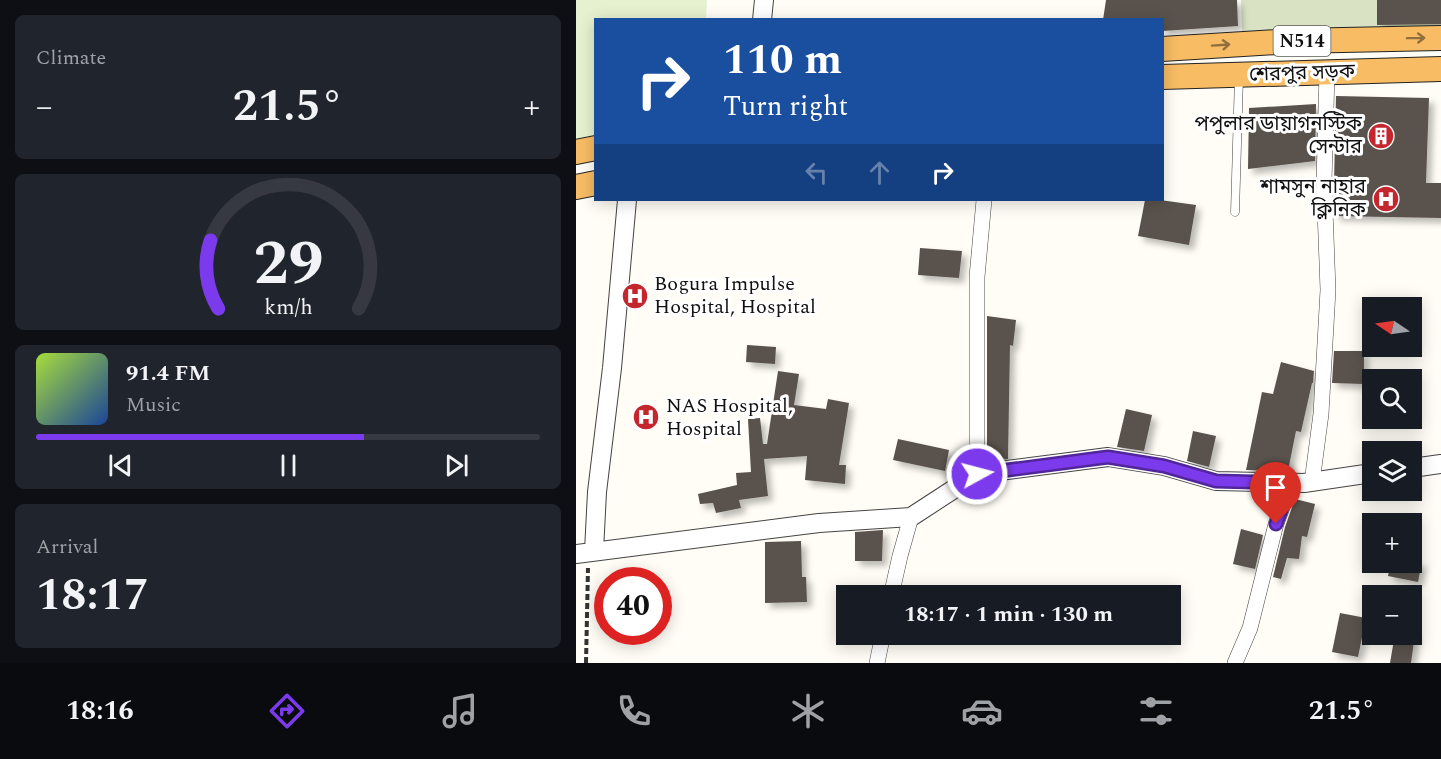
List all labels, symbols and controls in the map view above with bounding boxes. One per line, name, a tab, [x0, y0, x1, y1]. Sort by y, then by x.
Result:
road number: N514	[1274, 26, 1330, 56]
text: 110 m	[723, 29, 842, 92]
one-way arrow	[1405, 32, 1425, 44]
one-way arrow	[1210, 40, 1230, 51]
icon: right	[624, 42, 702, 120]
text: Climate	[36, 43, 106, 73]
street label: শেরপুর সড়ক	[1248, 56, 1356, 90]
text: 21.5°	[233, 72, 343, 141]
text: −	[36, 82, 53, 132]
text: +	[523, 82, 540, 132]
text: Turn right	[723, 86, 848, 128]
place label: পপুলার ডায়াগনস্টিক সেন্টার	[1195, 109, 1363, 162]
building icon: পপুলার ডায়াগনস্টিক সেন্টার	[1366, 121, 1396, 151]
icon: left	[800, 156, 833, 189]
icon: ahead	[863, 156, 896, 189]
icon: right	[926, 156, 959, 189]
place label: শামসুন নাহার ক্লিনিক	[1259, 172, 1367, 225]
hospital icon: শামসুন নাহার ক্লিনিক	[1371, 184, 1401, 214]
text: 29	[253, 217, 323, 312]
place label: Bogura Impulse Hospital, Hospital	[654, 269, 816, 322]
hospital icon: Bogura Impulse Hospital, Hospital	[620, 281, 650, 311]
text: km/h	[264, 291, 312, 324]
north arrow	[1362, 297, 1422, 357]
map controls	[1362, 297, 1422, 645]
text: 91.4 FM	[126, 357, 210, 390]
button: search	[1362, 369, 1422, 429]
text: Music	[126, 390, 181, 420]
place label: NAS Hospital, Hospital	[666, 391, 793, 444]
hospital icon: NAS Hospital, Hospital	[631, 402, 661, 432]
button: layers	[1362, 441, 1422, 501]
position arrow	[945, 442, 1009, 506]
icon: previous	[104, 449, 137, 482]
icon: pause	[272, 449, 305, 482]
icon: next	[440, 449, 473, 482]
pin	[1250, 462, 1301, 524]
icon: arrive	[1259, 471, 1292, 504]
button: +	[1362, 513, 1422, 573]
text: Arrival	[36, 532, 98, 562]
text: 18:17	[36, 561, 149, 630]
speed limit sign: 40	[594, 567, 672, 645]
button: −	[1362, 585, 1422, 645]
text: 18:17 · 1 min · 130 m	[904, 598, 1113, 631]
text: 18:16	[66, 690, 134, 732]
icon: directions	[266, 690, 308, 732]
icon: music	[439, 690, 481, 732]
icon: phone	[613, 690, 655, 732]
icon: climate	[787, 690, 829, 732]
icon: car	[961, 690, 1003, 732]
icon: filters	[1135, 690, 1177, 732]
text: 21.5°	[1309, 690, 1375, 732]

